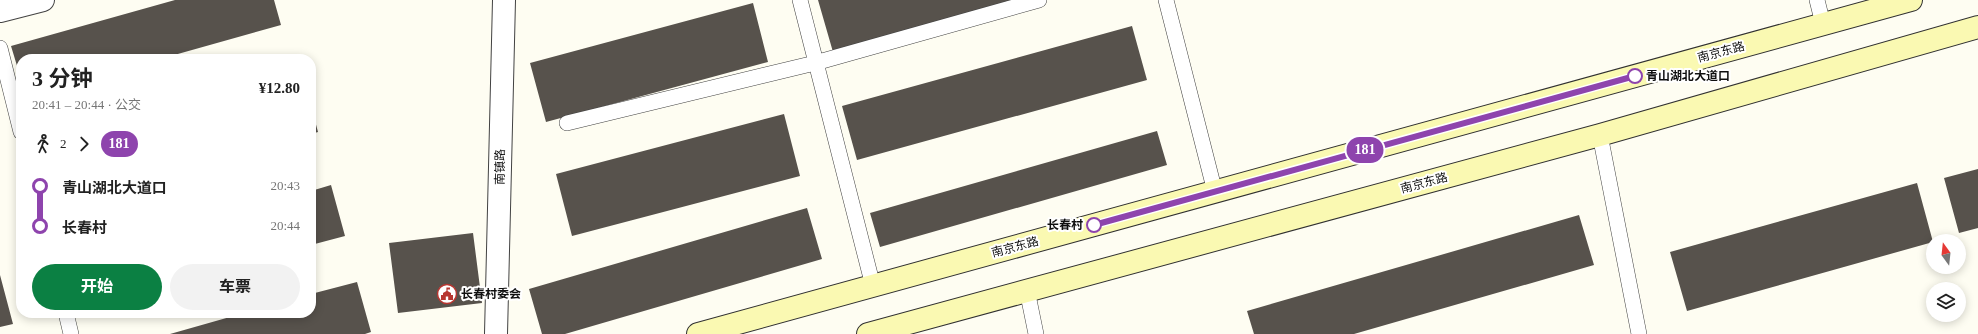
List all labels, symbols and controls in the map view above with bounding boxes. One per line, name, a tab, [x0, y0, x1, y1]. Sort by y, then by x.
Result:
street label: 南京东路	[1696, 39, 1746, 65]
text: 3 分钟	[32, 66, 93, 91]
marker: 青山湖北大道口	[1627, 68, 1643, 84]
place label: 青山湖北大道口	[1646, 69, 1730, 83]
text: ¥12.80	[259, 80, 300, 96]
text: 20:41 – 20:44 · 公交	[32, 97, 141, 112]
icon: walk	[32, 133, 54, 155]
icon: forward	[73, 133, 95, 155]
text: 2	[60, 136, 67, 151]
text: 181	[109, 136, 130, 151]
line badge: 181	[1342, 137, 1388, 163]
text: 181	[1355, 142, 1376, 157]
street label: 南镇路	[493, 149, 507, 185]
street label: 南京东路	[1399, 170, 1449, 196]
text: 20:43	[270, 178, 300, 193]
text: 青山湖北大道口	[62, 180, 167, 196]
marker: 长春村	[1086, 217, 1102, 233]
text: 20:44	[270, 218, 300, 233]
place label: 长春村	[1047, 218, 1083, 232]
text: 长春村	[62, 220, 107, 236]
street label: 南京东路	[990, 234, 1040, 260]
north arrow	[1926, 234, 1966, 274]
map controls	[1926, 234, 1966, 322]
button: 开始	[32, 264, 162, 310]
button: 车票	[170, 264, 300, 310]
button: layers	[1926, 282, 1966, 322]
public building icon: 长春村委会	[436, 283, 458, 305]
place label: 长春村委会	[461, 287, 521, 301]

